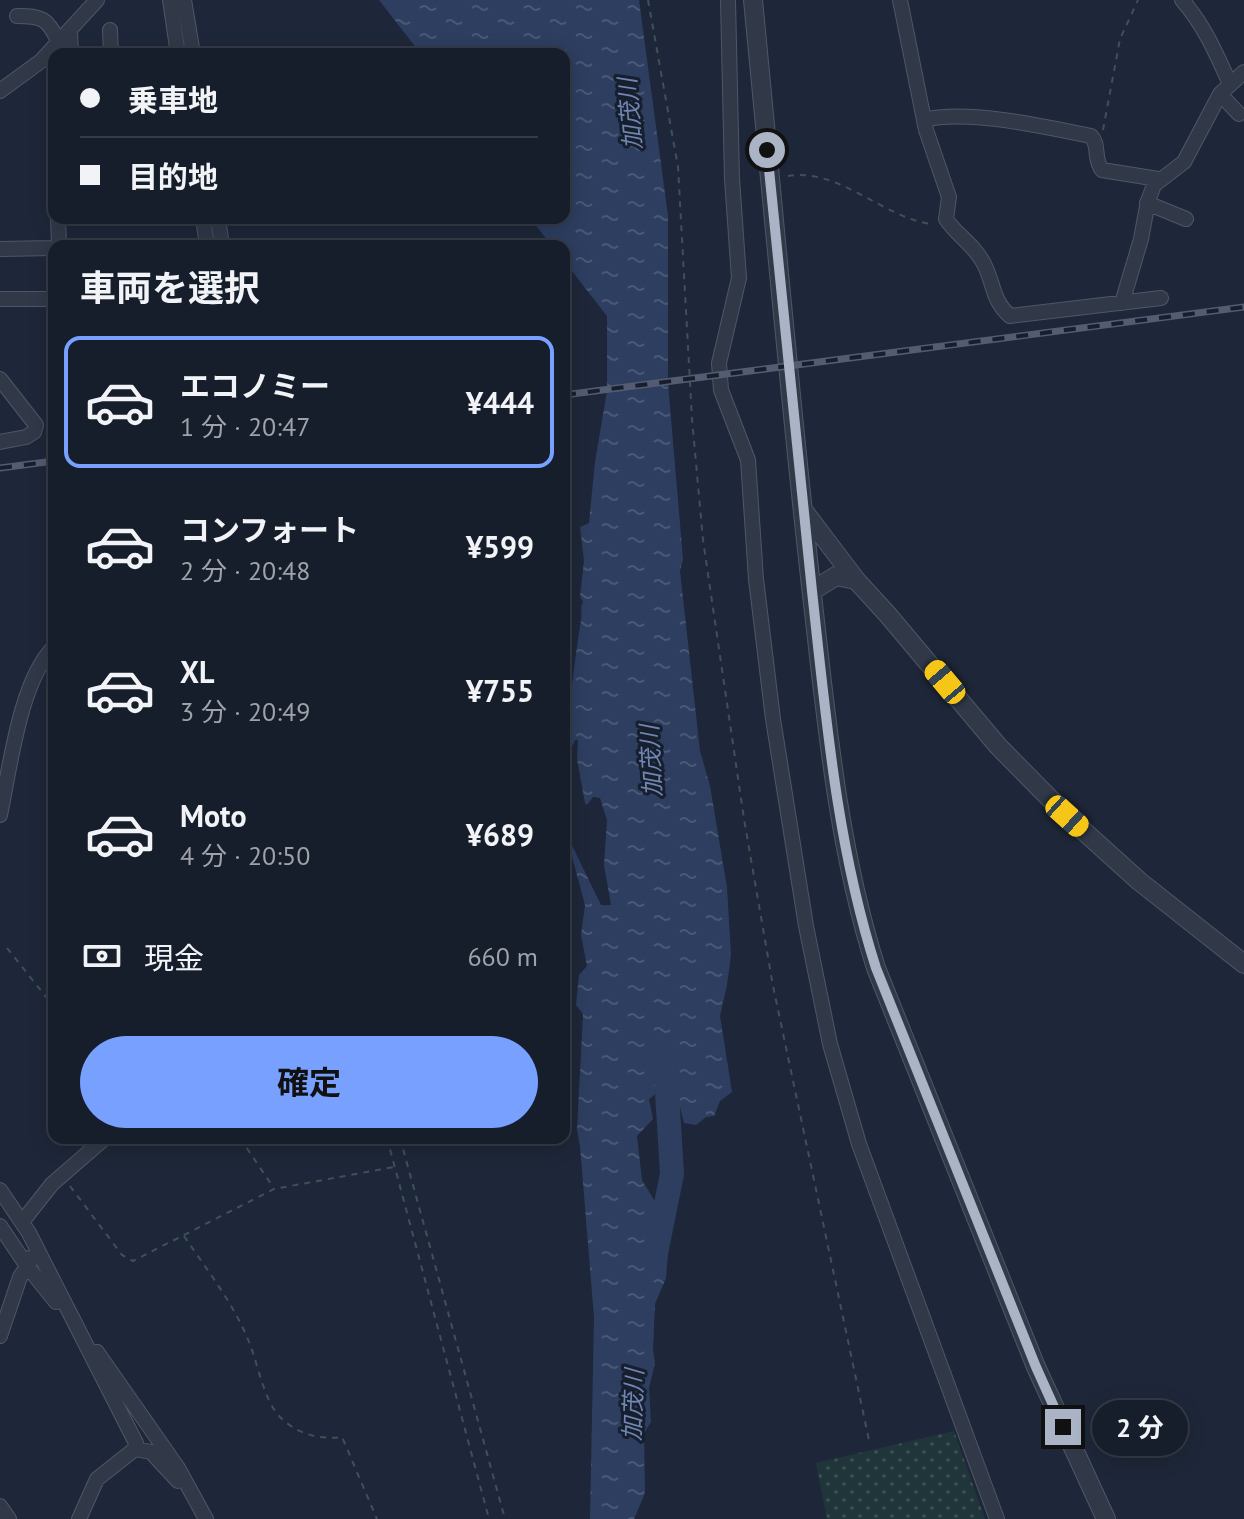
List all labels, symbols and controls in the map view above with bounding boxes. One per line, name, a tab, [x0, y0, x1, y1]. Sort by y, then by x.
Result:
water label: 加茂川	[611, 74, 649, 151]
text: 乗車地	[128, 80, 218, 119]
route start	[749, 132, 785, 168]
text: 目的地	[128, 157, 218, 196]
text: 車両を選択	[80, 264, 260, 311]
icon: car	[84, 366, 156, 438]
text: エコノミー	[180, 366, 330, 405]
text: ¥444	[466, 383, 534, 422]
text: 1 分 · 20:47	[180, 410, 310, 443]
icon: car	[84, 510, 156, 582]
text: コンフォート	[180, 510, 359, 549]
text: ¥599	[466, 527, 534, 566]
text: 2 分 · 20:48	[180, 554, 310, 587]
text: XL	[180, 652, 214, 691]
icon: car	[84, 654, 156, 726]
car	[920, 656, 970, 708]
text: ¥755	[466, 671, 534, 710]
text: 3 分 · 20:49	[180, 695, 310, 728]
water label: 加茂川	[633, 721, 668, 798]
car	[1041, 791, 1093, 841]
text: Moto	[180, 796, 247, 835]
icon: car	[84, 798, 156, 870]
text: ¥689	[466, 815, 534, 854]
text: 4 分 · 20:50	[180, 839, 310, 872]
icon: cash	[80, 934, 124, 978]
text: 現金	[144, 938, 204, 977]
text: 660 m	[467, 940, 538, 973]
button: 確定	[80, 1036, 538, 1128]
water label: 加茂川	[616, 1365, 650, 1442]
callout: 2 分	[1091, 1399, 1187, 1455]
route end	[1045, 1409, 1081, 1445]
text: 2 分	[1116, 1411, 1164, 1444]

